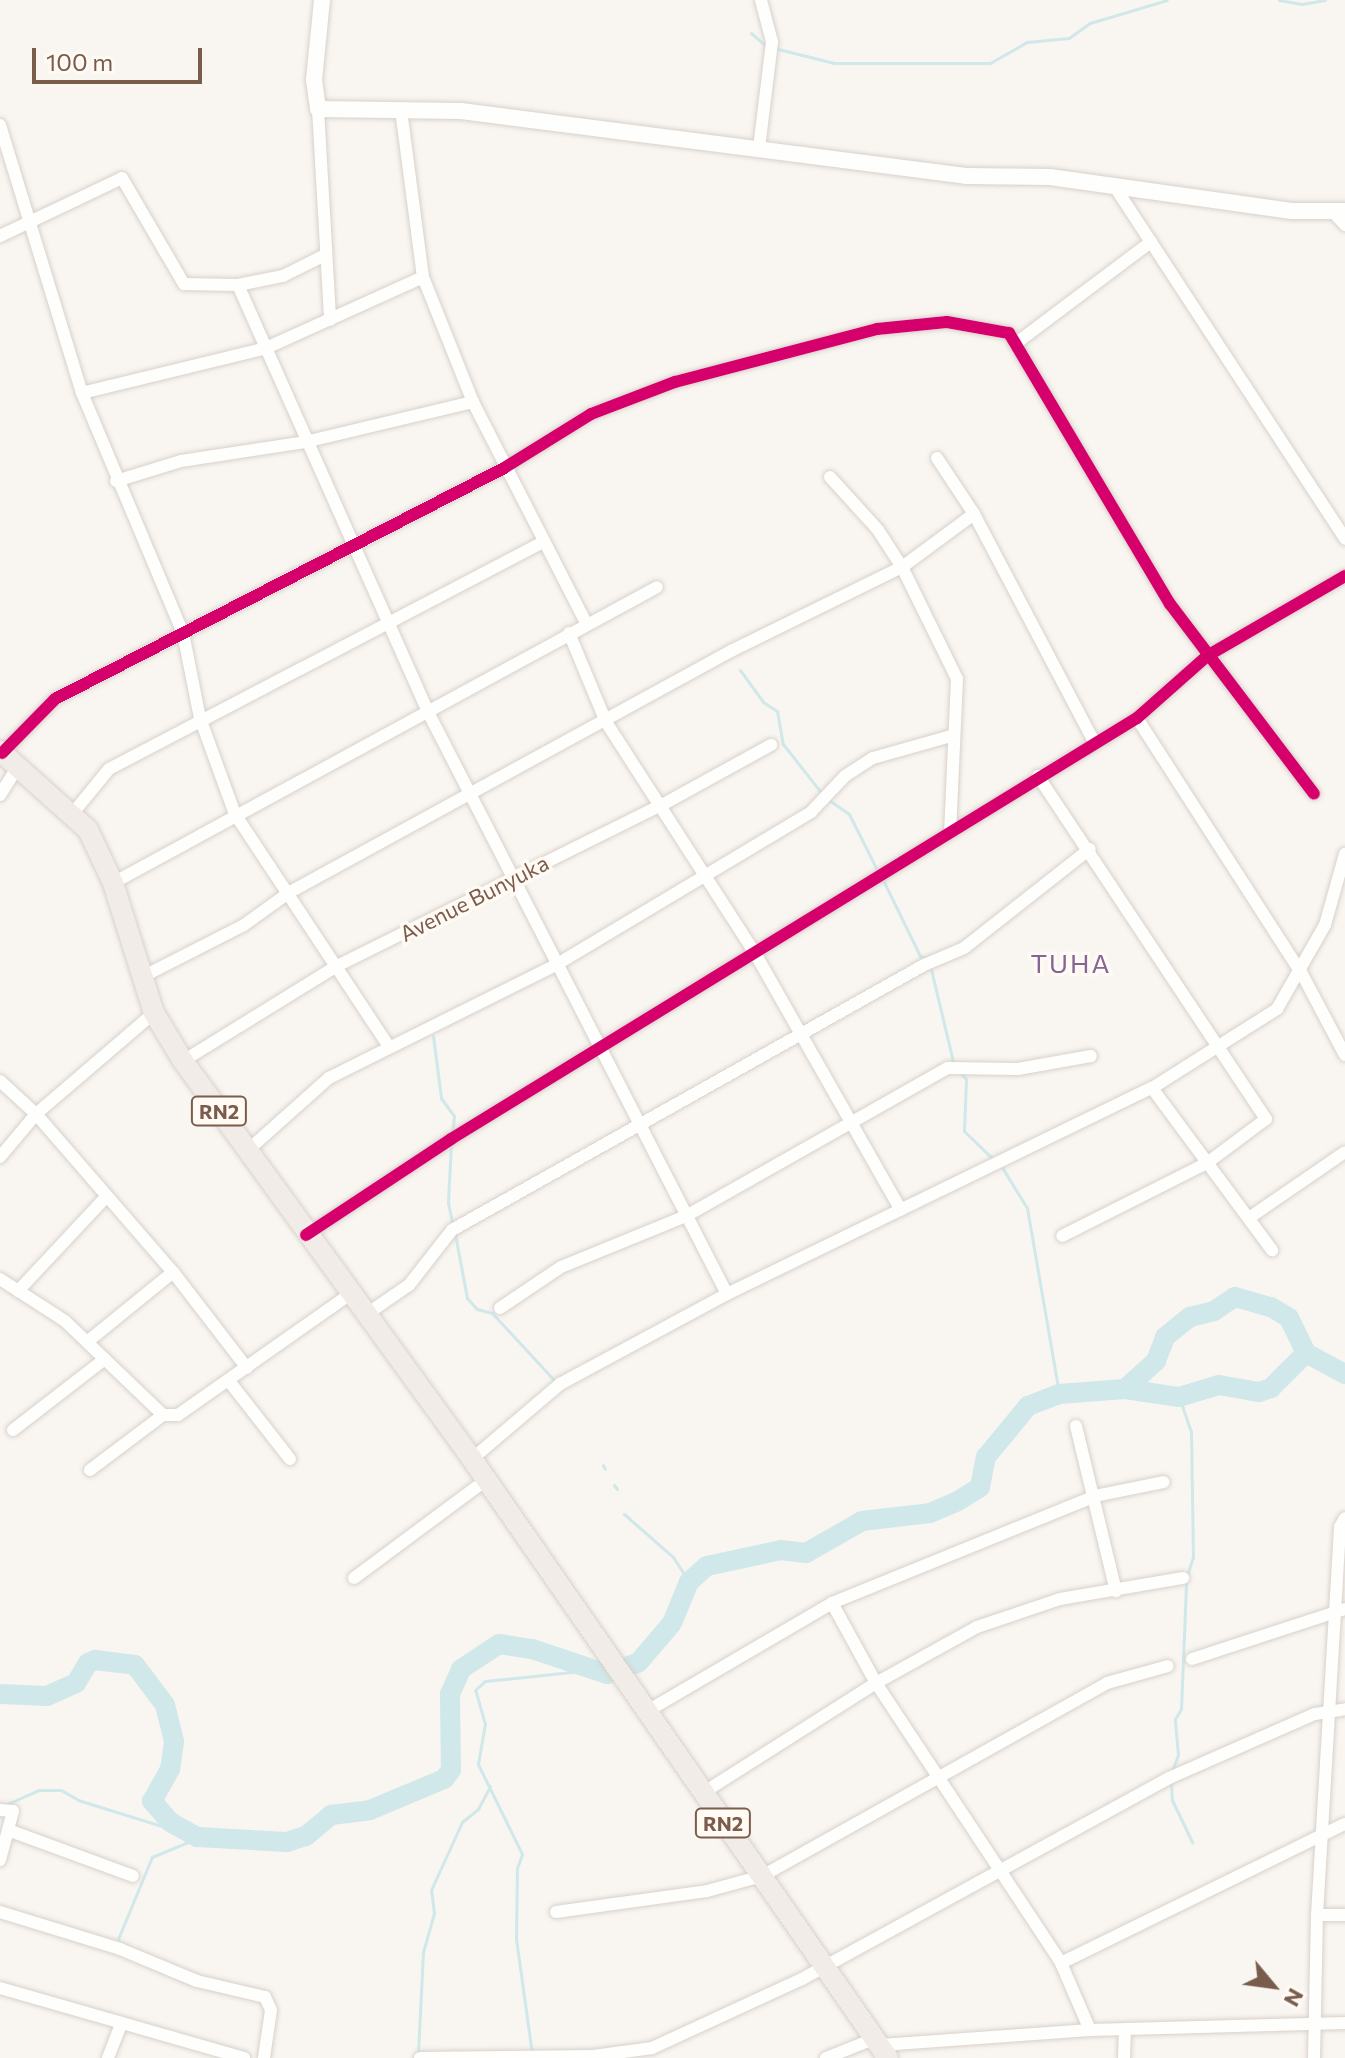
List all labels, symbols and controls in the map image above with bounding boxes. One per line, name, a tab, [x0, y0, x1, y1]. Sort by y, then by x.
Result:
scale bar	[36, 32, 206, 82]
text: 100 m	[46, 47, 113, 76]
street label: Avenue Bunyuka	[395, 849, 553, 947]
district label: TUHA	[1030, 947, 1112, 979]
road number: RN2	[189, 1095, 249, 1127]
road number: RN2	[693, 1807, 753, 1839]
north arrow	[1233, 1946, 1313, 2026]
text: N	[1279, 1984, 1310, 2012]

